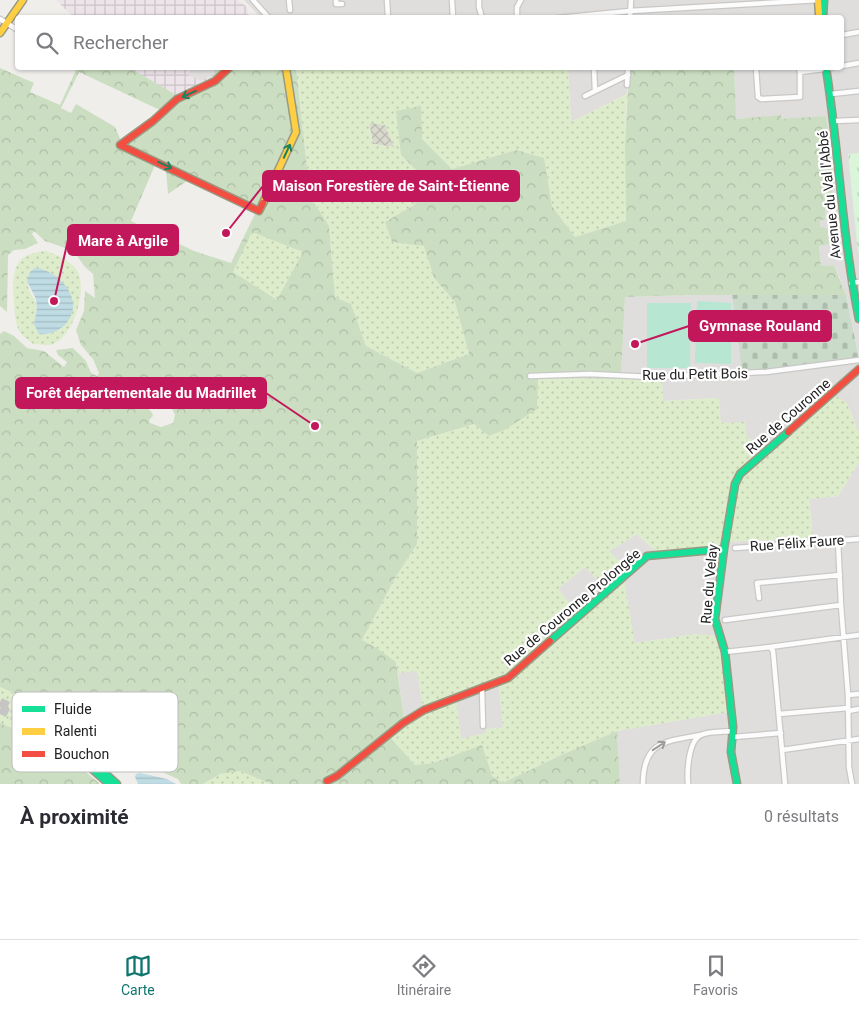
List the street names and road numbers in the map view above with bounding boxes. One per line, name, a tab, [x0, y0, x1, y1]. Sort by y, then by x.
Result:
street label: Avenue du Val l'Abbé	[814, 130, 844, 260]
street label: Rue du Petit Bois	[642, 365, 748, 383]
street label: Rue de Couronne	[743, 375, 833, 457]
street label: Rue Félix Faure	[749, 532, 845, 554]
street label: Rue du Velay	[698, 543, 720, 624]
street label: Rue de Couronne Prolongée	[501, 545, 643, 669]

